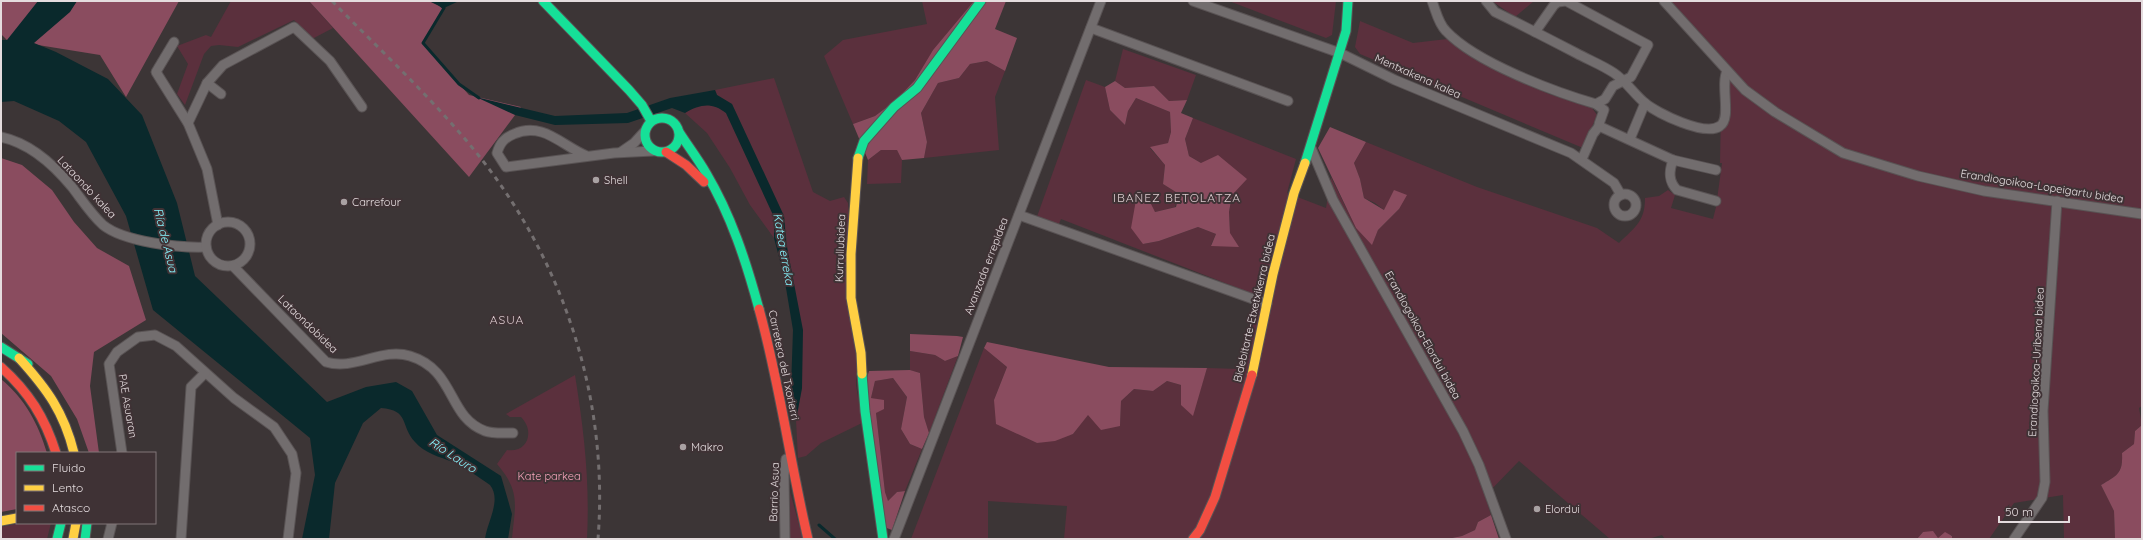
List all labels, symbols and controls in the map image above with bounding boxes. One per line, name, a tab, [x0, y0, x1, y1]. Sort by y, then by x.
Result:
street label: Mentxakena kalea	[1373, 51, 1463, 101]
street label: Lataondo kalea	[55, 153, 119, 221]
street label: Erandiogoikoa-Lopeigartu bidea	[1959, 166, 2125, 206]
place label: Shell	[604, 173, 628, 187]
marker: Shell	[591, 175, 601, 185]
district label: IBAÑEZ BETOLATZA	[1113, 190, 1241, 205]
place label: Carrefour	[352, 195, 402, 209]
marker: Carrefour	[339, 197, 349, 207]
water label: Ría de Asua	[151, 206, 181, 275]
water label: Katea erreka	[770, 212, 798, 287]
street label: Kurrullubidea	[832, 214, 848, 282]
street label: Avanzada errepidea	[961, 215, 1011, 317]
street label: Bidebitarte-Etxetxikerra bidea	[1230, 233, 1278, 383]
street label: Erandiogoikoa-Elordui bidea	[1382, 268, 1464, 402]
street label: Erandiogoikoa-Uribena bidea	[2025, 287, 2047, 437]
street label: Lataondobidea	[275, 292, 341, 356]
street label: Carretera del Txorierri	[765, 309, 803, 421]
district label: ASUA	[490, 312, 524, 327]
street label: PAE Asuaran	[115, 373, 141, 439]
water label: Río Lauro	[427, 434, 480, 476]
place label: Makro	[691, 440, 724, 454]
marker: Makro	[678, 442, 688, 452]
legend	[16, 452, 156, 524]
text: Fluido	[52, 460, 85, 475]
street label: Barrio Asua	[766, 462, 782, 522]
park label: Kate parkea	[517, 469, 581, 483]
text: Lento	[52, 480, 83, 495]
scale bar	[1999, 498, 2069, 524]
text: Atasco	[52, 500, 90, 515]
place label: Elordui	[1545, 502, 1580, 516]
marker: Elordui	[1532, 504, 1542, 514]
text: 50 m	[2005, 504, 2033, 519]

